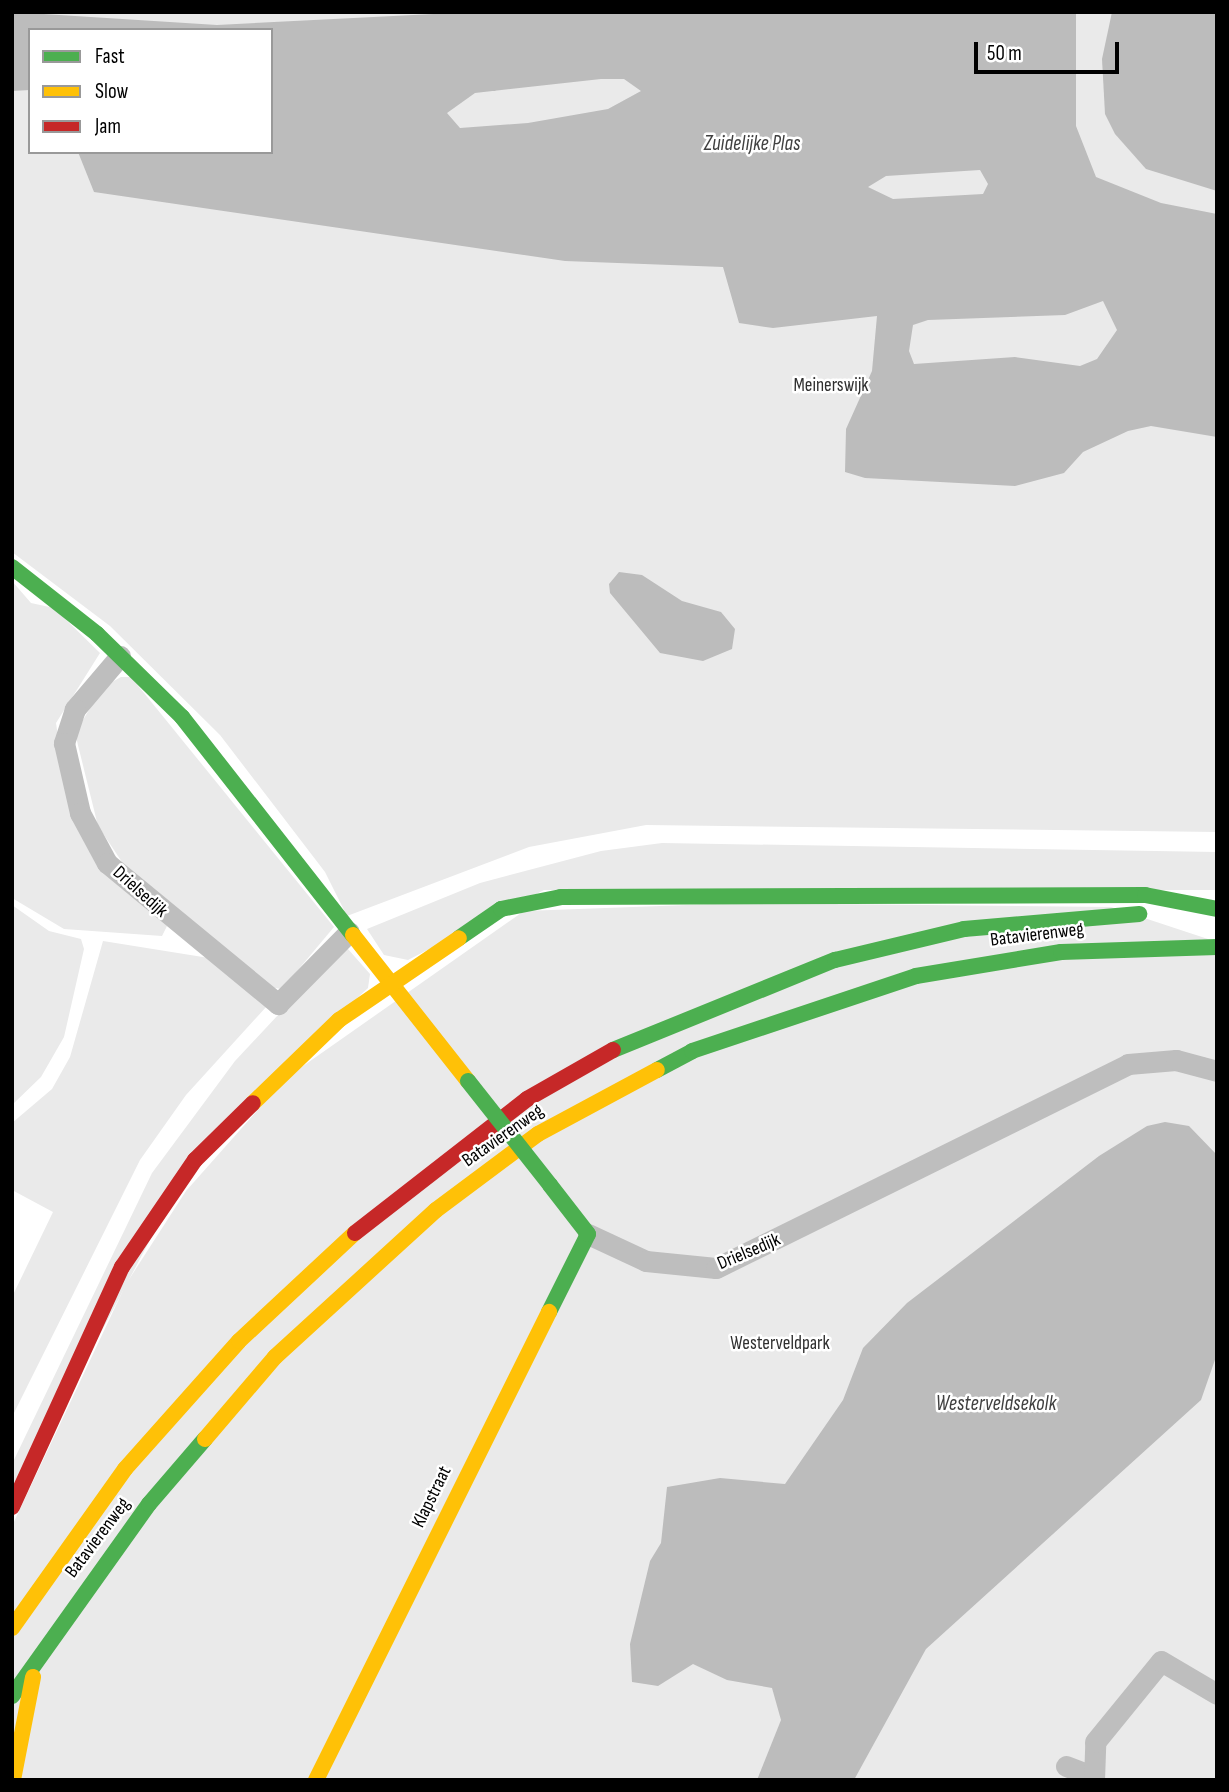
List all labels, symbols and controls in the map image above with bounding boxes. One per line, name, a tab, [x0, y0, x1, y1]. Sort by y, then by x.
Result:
legend	[28, 28, 273, 154]
scale bar	[977, 28, 1122, 72]
text: 50 m	[987, 41, 1022, 66]
text: Fast	[95, 44, 125, 69]
text: Slow	[95, 79, 128, 104]
text: Jam	[95, 114, 121, 139]
water label: Zuidelijke Plas	[704, 131, 800, 157]
park label: Meinerswijk	[793, 375, 869, 397]
street label: Drielsedijk	[108, 861, 172, 923]
street label: Batavierenweg	[989, 918, 1085, 952]
street label: Batavierenweg	[458, 1100, 548, 1172]
street label: Drielsedijk	[714, 1229, 784, 1275]
park label: Westerveldpark	[730, 1333, 830, 1355]
water label: Westerveldsekolk	[936, 1391, 1056, 1417]
street label: Klapstraat	[407, 1463, 457, 1531]
street label: Batavierenweg	[61, 1494, 135, 1582]

